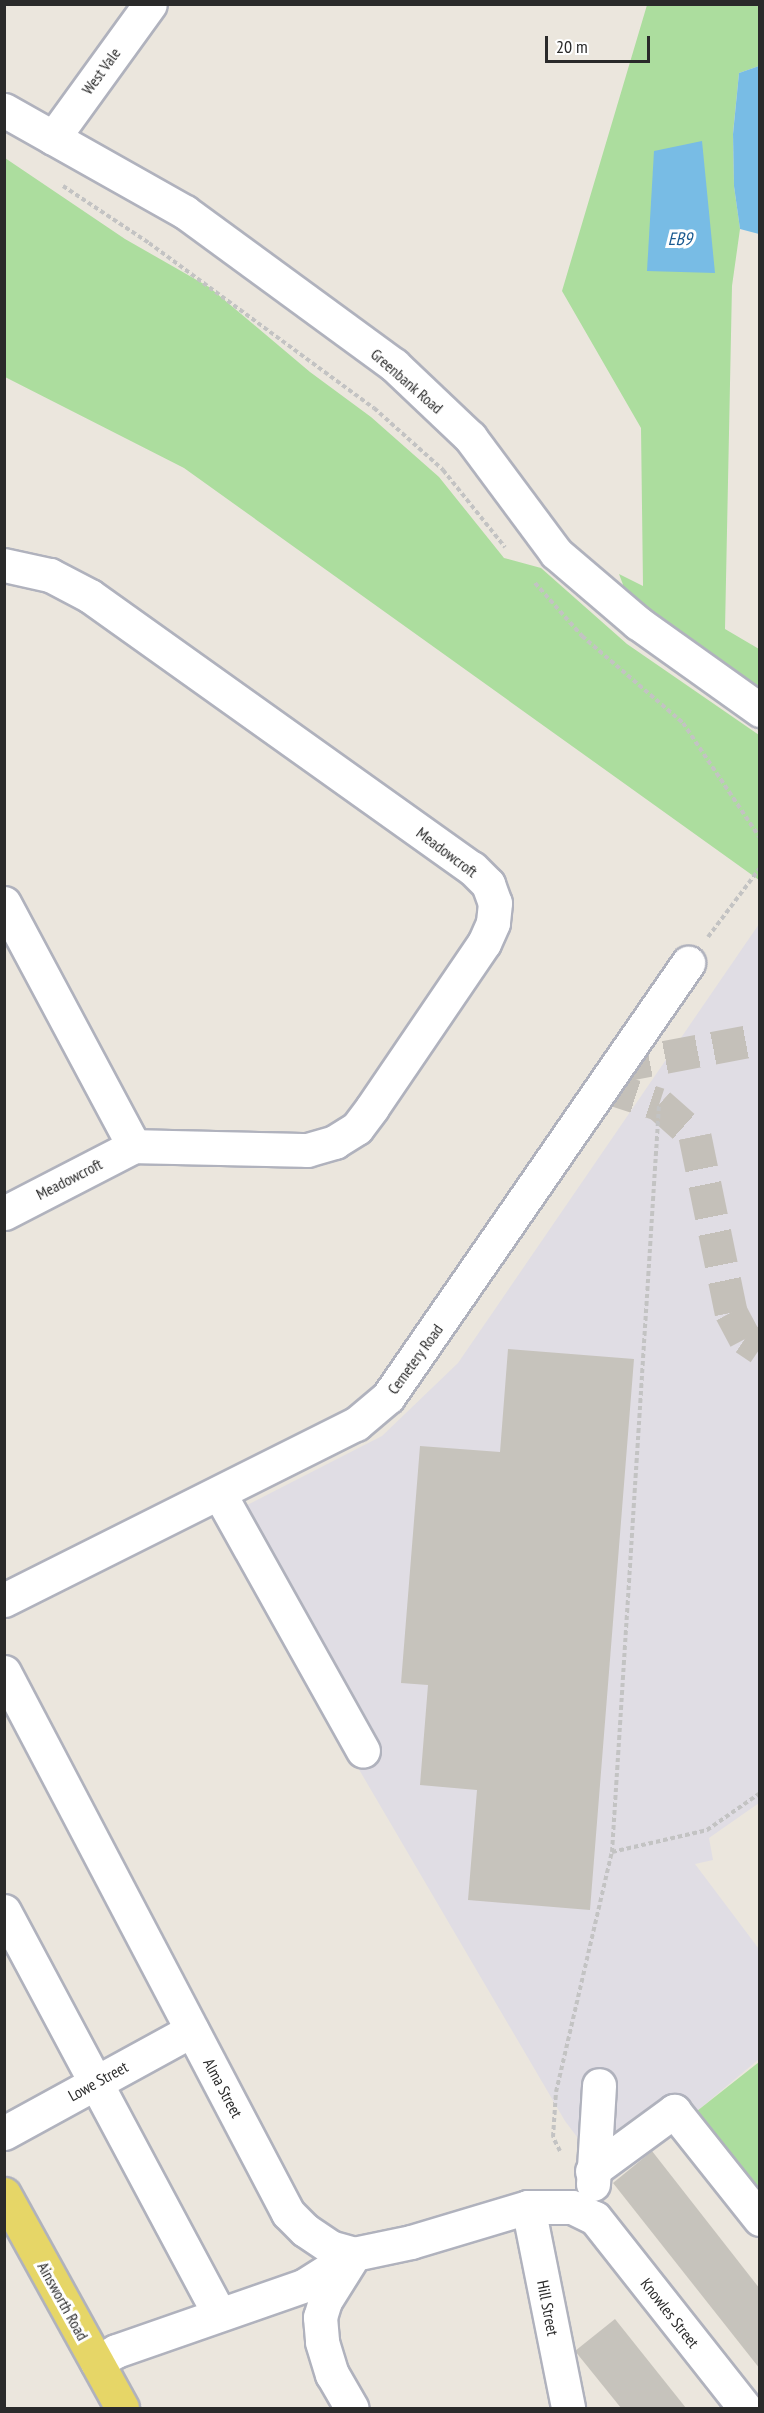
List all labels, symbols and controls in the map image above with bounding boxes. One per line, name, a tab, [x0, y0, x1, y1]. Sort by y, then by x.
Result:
scale bar	[548, 24, 653, 62]
text: 20 m	[556, 35, 588, 58]
street label: West Vale	[78, 44, 124, 98]
water label: EB9	[668, 228, 692, 250]
street label: Greenbank Road	[367, 344, 447, 418]
street label: Meadowcroft	[413, 823, 481, 881]
street label: Meadowcroft	[33, 1154, 105, 1204]
street label: Cemetery Road	[383, 1320, 447, 1398]
street label: Alma Street	[199, 2055, 247, 2121]
street label: Lowe Street	[65, 2057, 131, 2105]
street label: Ainsworth Road	[34, 2258, 92, 2344]
street label: Knowles Street	[637, 2274, 703, 2352]
street label: Hill Street	[533, 2279, 563, 2337]

